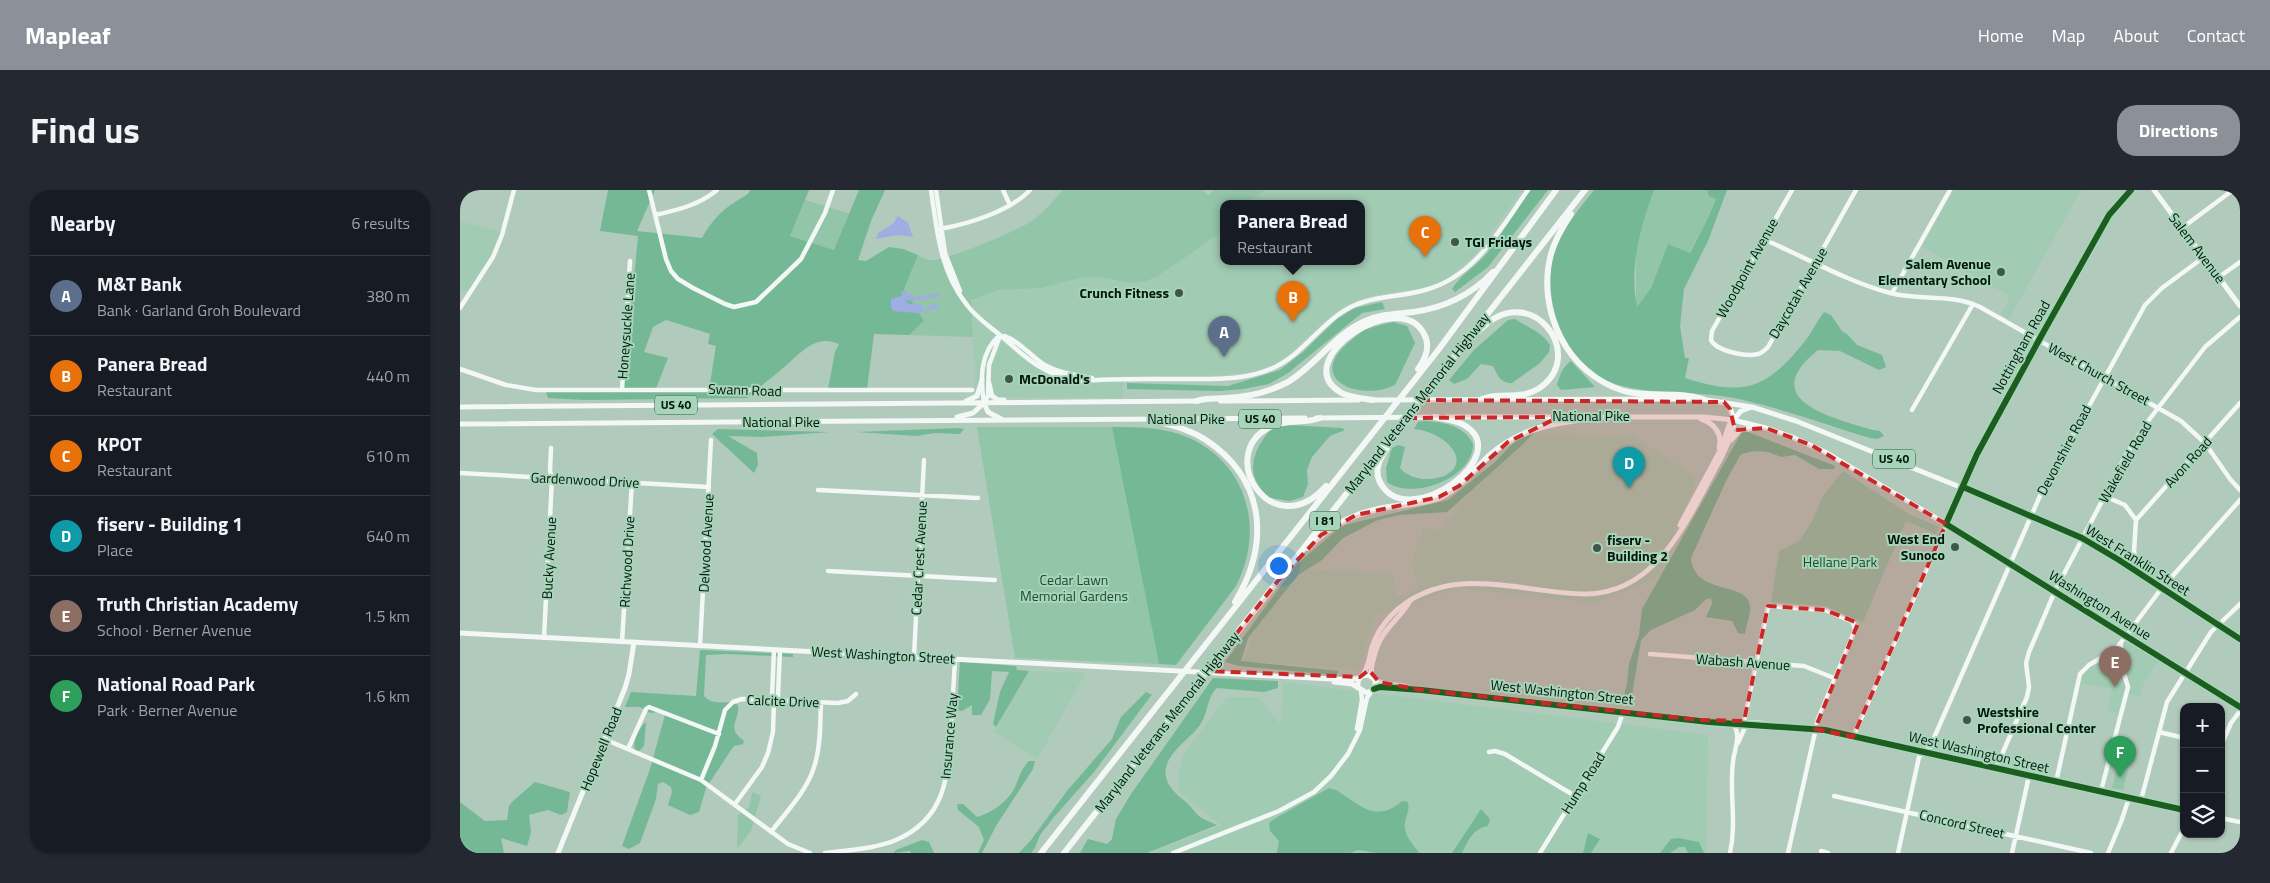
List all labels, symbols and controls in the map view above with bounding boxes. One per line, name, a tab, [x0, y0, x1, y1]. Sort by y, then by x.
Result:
text: Mapleaf	[25, 17, 110, 53]
text: Home	[1978, 22, 2024, 49]
text: Map	[2052, 22, 2085, 49]
text: About	[2113, 22, 2159, 49]
text: Contact	[2187, 22, 2245, 49]
text: Find us	[30, 103, 140, 157]
button: Directions	[2117, 105, 2240, 156]
popup	[1220, 200, 1365, 265]
text: Panera Bread	[1237, 206, 1348, 235]
text: Nearby	[50, 207, 115, 239]
street label: Salem Avenue	[2164, 208, 2231, 287]
text: 6 results	[351, 211, 410, 235]
street label: Woodpoint Avenue	[1710, 214, 1783, 322]
pin: C	[1409, 216, 1441, 257]
place label: TGI Fridays	[1465, 231, 1533, 252]
text: Restaurant	[1237, 235, 1312, 259]
marker: TGI Fridays	[1449, 236, 1461, 248]
street label: Daycotah Avenue	[1763, 243, 1832, 342]
place label: Salem Avenue Elementary School	[1878, 253, 1991, 290]
marker: Salem Avenue Elementary School	[1995, 266, 2007, 278]
text: M&T Bank	[97, 269, 182, 298]
street label: Honeysuckle Lane	[611, 272, 640, 380]
pin: B	[1277, 281, 1309, 322]
place label: Crunch Fitness	[1079, 282, 1169, 303]
text: A	[61, 284, 71, 308]
text: 380 m	[366, 284, 410, 308]
marker: Crunch Fitness	[1173, 287, 1185, 299]
street label: Nottingham Road	[1986, 296, 2055, 397]
text: Bank · Garland Groh Boulevard	[97, 298, 301, 322]
street label: Maryland Veterans Memorial Highway	[1339, 307, 1494, 498]
pin: A	[1208, 316, 1240, 357]
street label: West Church Street	[2044, 337, 2154, 410]
text: Panera Bread	[97, 349, 207, 378]
text: B	[61, 364, 71, 388]
text: 440 m	[366, 364, 410, 388]
place label: McDonald's	[1019, 368, 1090, 389]
marker: McDonald's	[1003, 373, 1015, 385]
text: Restaurant	[97, 378, 172, 402]
street label: Swann Road	[708, 378, 782, 401]
road number: US 40	[655, 396, 697, 414]
street label: Devonshire Road	[2031, 401, 2096, 499]
street label: National Pike	[1552, 405, 1630, 426]
street label: National Pike	[1147, 408, 1225, 429]
road number: US 40	[1239, 410, 1281, 428]
street label: National Pike	[742, 411, 820, 432]
street label: Wakefield Road	[2093, 417, 2157, 507]
text: KPOT	[97, 429, 142, 458]
street label: Avon Road	[2159, 431, 2217, 492]
text: C	[62, 444, 70, 468]
text: 610 m	[366, 444, 410, 468]
pin: D	[1613, 447, 1645, 488]
road number: US 40	[1873, 450, 1915, 468]
text: Restaurant	[97, 458, 172, 482]
street label: Gardenwood Drive	[530, 466, 640, 493]
street label: Delwood Avenue	[692, 493, 719, 593]
street label: Cedar Crest Avenue	[905, 500, 932, 616]
text: fiserv - Building 1	[97, 509, 243, 538]
road number: I 81	[1310, 512, 1340, 531]
street label: Bucky Avenue	[536, 516, 561, 600]
street label: Richwood Drive	[614, 516, 639, 608]
street label: West Franklin Street	[2082, 519, 2195, 600]
text: D	[61, 524, 71, 548]
text: 640 m	[366, 524, 410, 548]
place label: West End Sunoco	[1887, 528, 1945, 565]
place label: fiserv - Building 2	[1607, 529, 1668, 566]
text: Place	[97, 538, 133, 562]
marker: West End Sunoco	[1949, 541, 1961, 553]
marker: fiserv - Building 2	[1591, 542, 1603, 554]
park label: Hellane Park	[1803, 551, 1877, 572]
your location	[1266, 553, 1292, 579]
street label: Washington Avenue	[2045, 564, 2156, 645]
park label: Cedar Lawn Memorial Gardens	[1020, 569, 1128, 606]
text: Truth Christian Academy	[97, 589, 298, 618]
text: E	[62, 604, 70, 628]
text: 1.5 km	[364, 604, 410, 628]
text: School · Berner Avenue	[97, 618, 252, 642]
street label: Maryland Veterans Memorial Highway	[1089, 626, 1244, 817]
street label: West Washington Street	[811, 640, 955, 669]
pin: E	[2099, 646, 2131, 687]
street label: Wabash Avenue	[1695, 648, 1791, 675]
text: National Road Park	[97, 669, 255, 698]
street label: West Washington Street	[1489, 674, 1635, 709]
text: F	[62, 684, 70, 708]
text: 1.6 km	[364, 684, 410, 708]
street label: Calcite Drive	[746, 689, 820, 712]
street label: Insurance Way	[934, 692, 963, 780]
text: Park · Berner Avenue	[97, 698, 237, 722]
place label: Westshire Professional Center	[1977, 701, 2096, 738]
map controls	[2180, 703, 2225, 838]
button: +	[2180, 703, 2225, 748]
street label: Hopewell Road	[574, 704, 627, 794]
marker: Westshire Professional Center	[1961, 714, 1973, 726]
street label: West Washington Street	[1907, 725, 2052, 778]
pin: F	[2104, 736, 2136, 777]
street label: Hump Road	[1555, 748, 1610, 818]
button: −	[2180, 748, 2225, 793]
button: layers	[2180, 793, 2225, 838]
street label: Concord Street	[1917, 803, 2007, 844]

